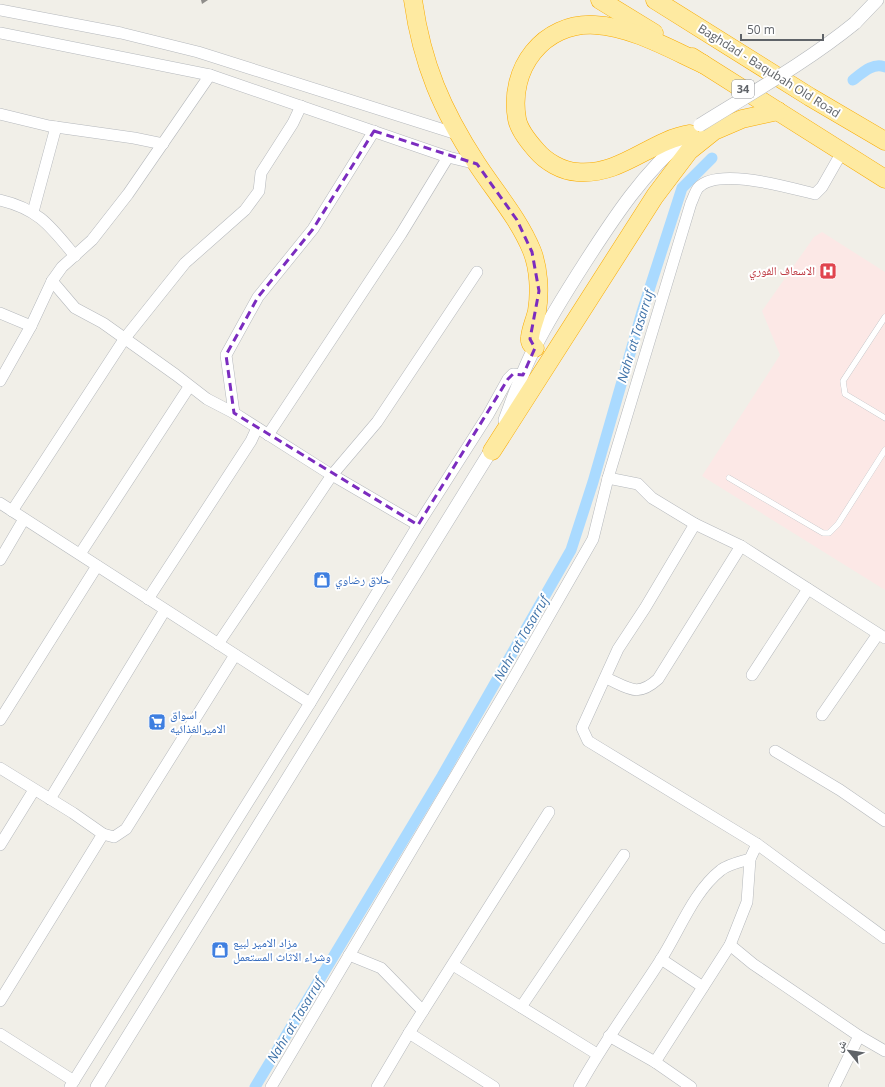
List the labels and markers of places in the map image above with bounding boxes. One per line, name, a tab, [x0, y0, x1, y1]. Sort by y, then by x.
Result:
hospital icon: الاسعاف الفوري	[818, 261, 838, 281]
place label: الاسعاف الفوري	[749, 262, 815, 281]
shop icon: حلاق رضاوي	[312, 570, 332, 590]
place label: حلاق رضاوي	[335, 571, 391, 590]
place label: اسواق الاميرالغذائيه	[170, 706, 226, 737]
supermarket icon: اسواق الاميرالغذائيه	[147, 712, 167, 732]
place label: مزاد الامير لبيع وشراء الاثاث المستعمل	[233, 934, 331, 965]
shop icon: مزاد الامير لبيع وشراء الاثاث المستعمل	[210, 940, 230, 960]

